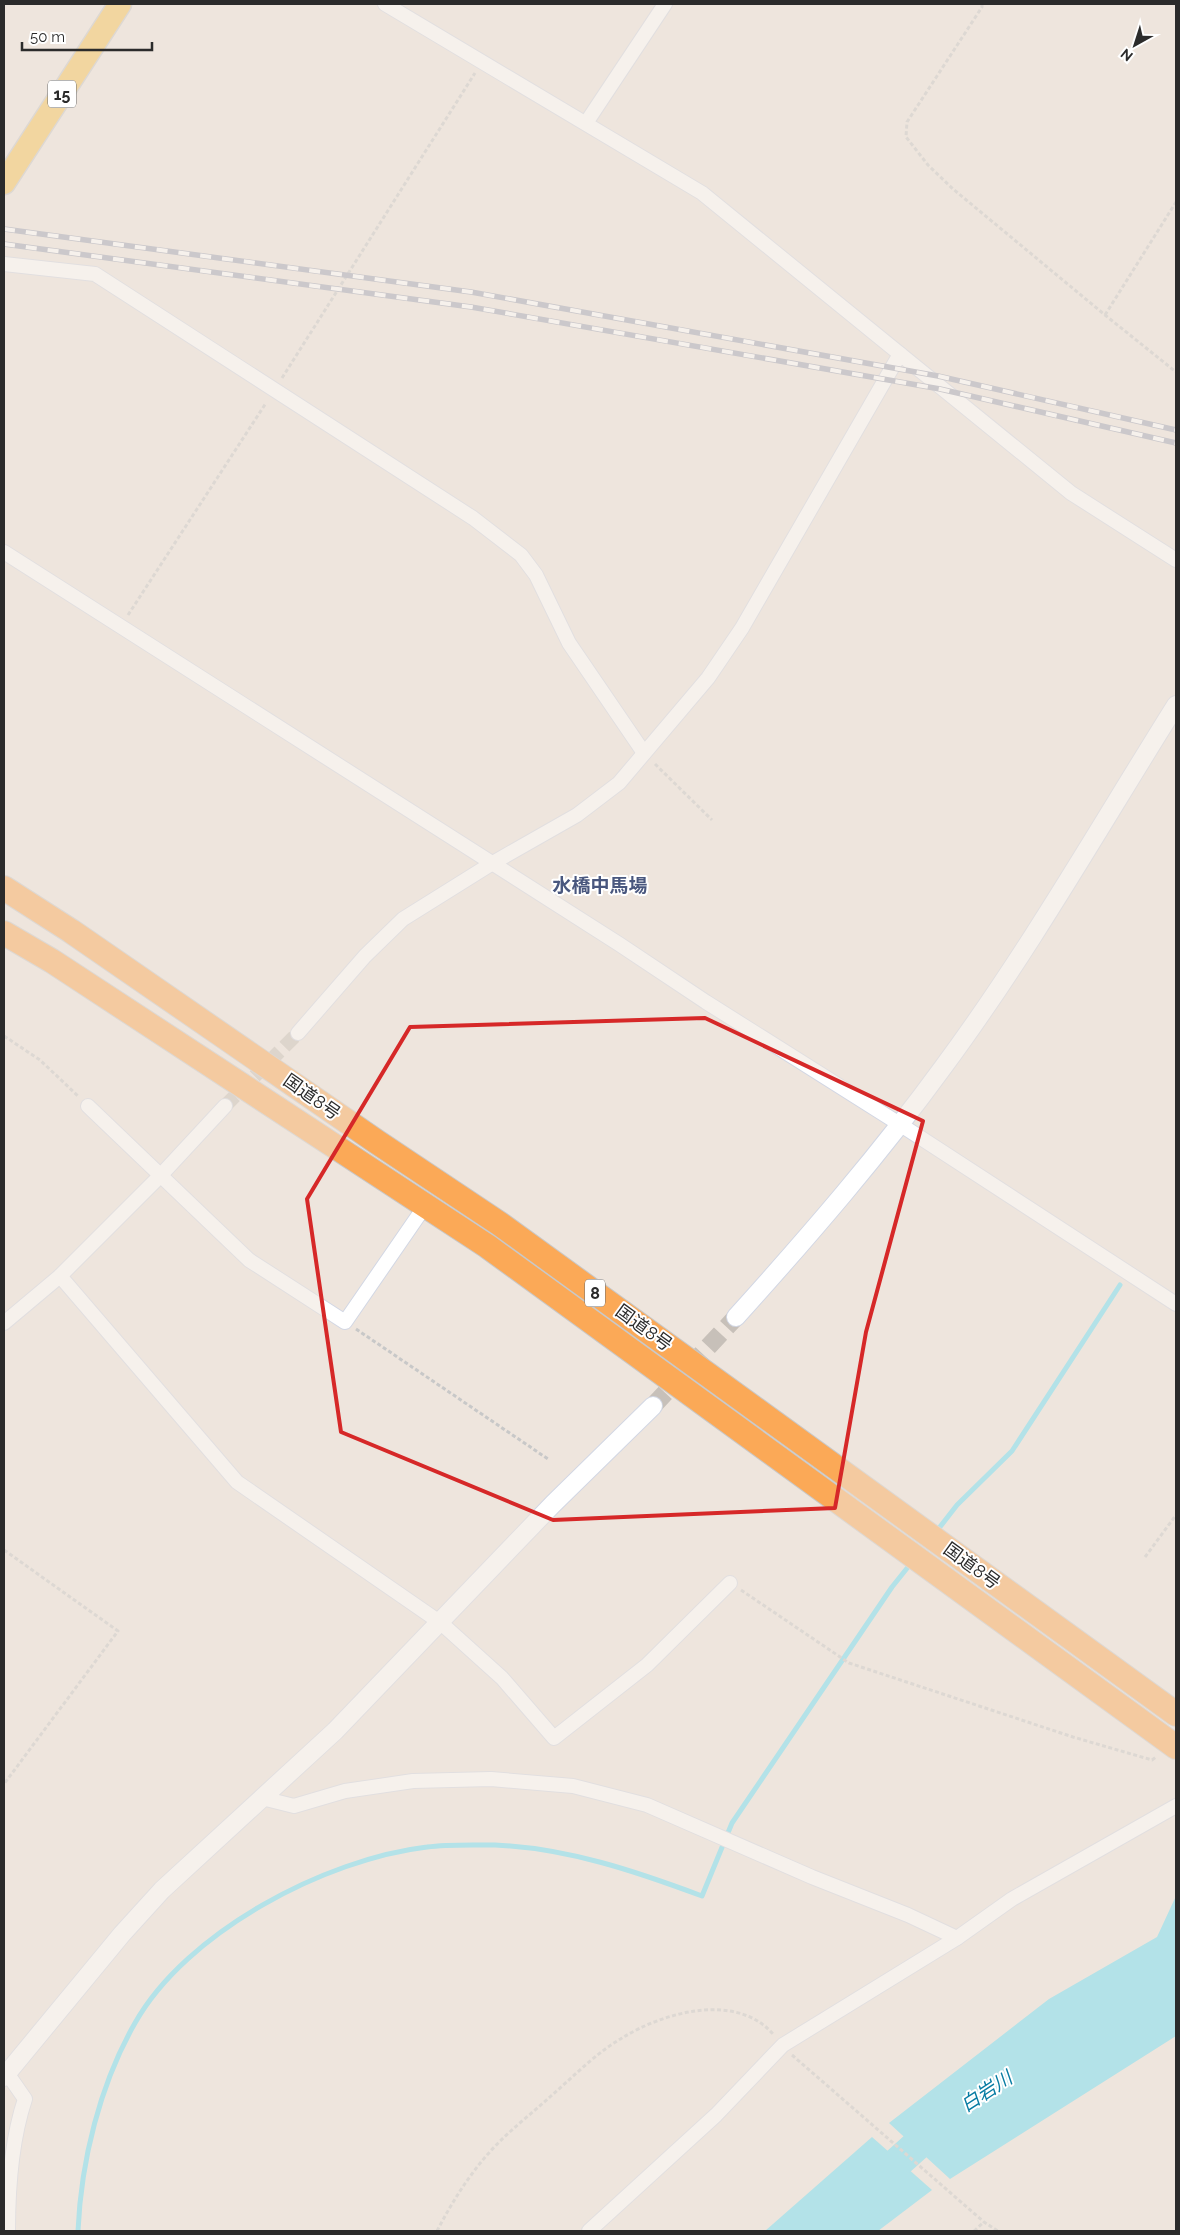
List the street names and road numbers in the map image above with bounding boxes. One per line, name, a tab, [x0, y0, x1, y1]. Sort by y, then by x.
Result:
road number: 15	[48, 80, 76, 108]
street label: 国道8号	[280, 1069, 345, 1124]
road number: 8	[585, 1280, 605, 1306]
street label: 国道8号	[612, 1300, 677, 1355]
street label: 国道8号	[940, 1538, 1005, 1593]

